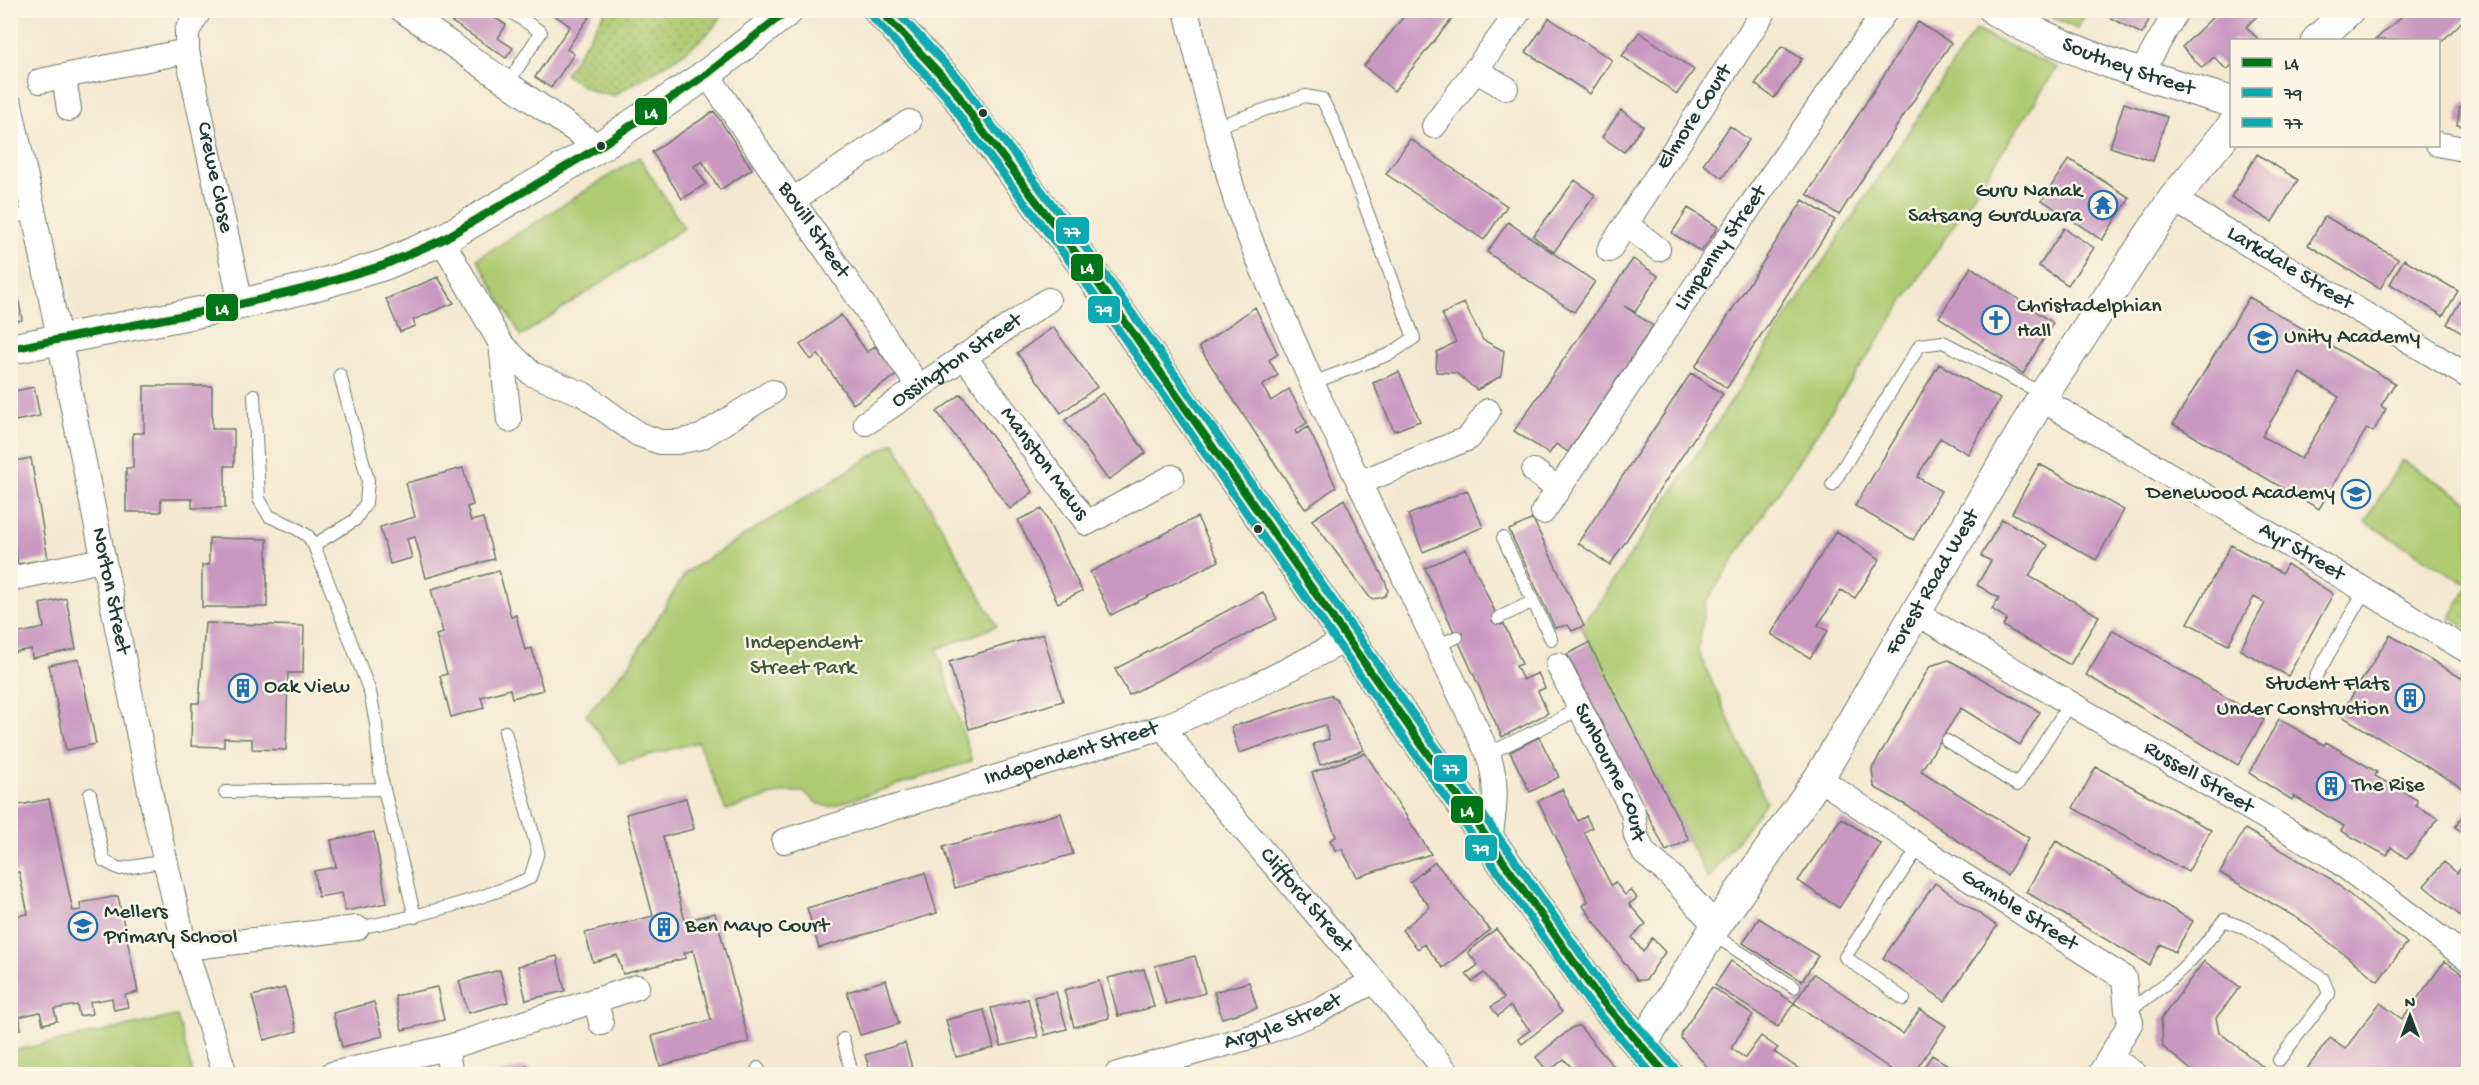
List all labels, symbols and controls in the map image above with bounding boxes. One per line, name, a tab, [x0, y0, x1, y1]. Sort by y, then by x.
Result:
street label: Southey Street	[2057, 32, 2199, 103]
legend	[2230, 39, 2440, 147]
text: L4	[2284, 55, 2300, 76]
street label: Elmore Court	[1651, 58, 1740, 175]
text: 79	[2283, 85, 2302, 106]
line badge: L4	[634, 97, 668, 126]
text: L4	[644, 106, 658, 125]
unlabelled marker	[977, 107, 989, 119]
text: 77	[2283, 115, 2303, 136]
street label: Crewe Close	[190, 120, 239, 236]
unlabelled marker	[595, 140, 607, 152]
street label: Bovill Street	[771, 176, 856, 285]
street label: Limpenny Street	[1669, 179, 1775, 316]
place label: Guru Nanak Satsang Gurdwara	[1908, 179, 2084, 230]
temple icon: Guru Nanak Satsang Gurdwara	[2087, 189, 2119, 221]
line badge: 77	[1055, 216, 1090, 245]
street label: Larkdale Street	[2222, 221, 2359, 318]
text: 77	[1063, 225, 1081, 244]
line badge: L4	[1070, 253, 1104, 282]
text: L4	[1080, 261, 1094, 280]
line badge: L4	[205, 293, 239, 322]
place label: Christadelphian Hall	[2017, 294, 2162, 345]
line badge: 79	[1087, 295, 1121, 324]
text: L4	[215, 302, 229, 321]
text: 79	[1095, 303, 1112, 322]
church icon: Christadelphian Hall	[1980, 304, 2012, 336]
street label: Ossington Street	[887, 307, 1029, 415]
school or university icon: Unity Academy	[2247, 322, 2279, 354]
place label: Unity Academy	[2284, 325, 2420, 351]
street label: Manston Mews	[993, 402, 1094, 526]
school or university icon: Denewood Academy	[2340, 478, 2372, 510]
place label: Denewood Academy	[2144, 481, 2335, 507]
street label: Forest Road West	[1880, 504, 1987, 661]
street label: Ayr Street	[2253, 517, 2351, 589]
unlabelled marker	[1252, 523, 1264, 535]
street label: Norton Street	[84, 525, 136, 658]
park label: Independent Street Park	[745, 631, 863, 682]
building icon: Oak View	[227, 672, 259, 704]
place label: Student Flats Under Construction	[2217, 672, 2390, 723]
place label: Oak View	[264, 675, 350, 701]
building icon: Student Flats Under Construction	[2394, 682, 2426, 714]
street label: Sunbourne Court	[1567, 699, 1651, 848]
street label: Independent Street	[981, 716, 1163, 793]
street label: Russell Street	[2139, 736, 2260, 822]
line badge: 77	[1433, 754, 1468, 783]
text: 77	[1442, 762, 1460, 781]
building icon: The Rise	[2315, 770, 2347, 802]
place label: The Rise	[2350, 773, 2425, 799]
line badge: L4	[1450, 795, 1484, 824]
text: L4	[1460, 804, 1474, 823]
line badge: 79	[1464, 834, 1498, 862]
text: 79	[1472, 842, 1489, 861]
street label: Clifford Street	[1253, 843, 1359, 961]
street label: Gamble Street	[1956, 864, 2084, 959]
place label: Mellers Primary School	[103, 900, 238, 951]
school or university icon: Mellers Primary School	[67, 910, 99, 942]
building icon: Ben Mayo Court	[648, 911, 680, 943]
place label: Ben Mayo Court	[684, 914, 831, 940]
north arrow	[2380, 986, 2440, 1046]
street label: Argyle Street	[1221, 987, 1348, 1057]
text: N	[2405, 995, 2416, 1014]

